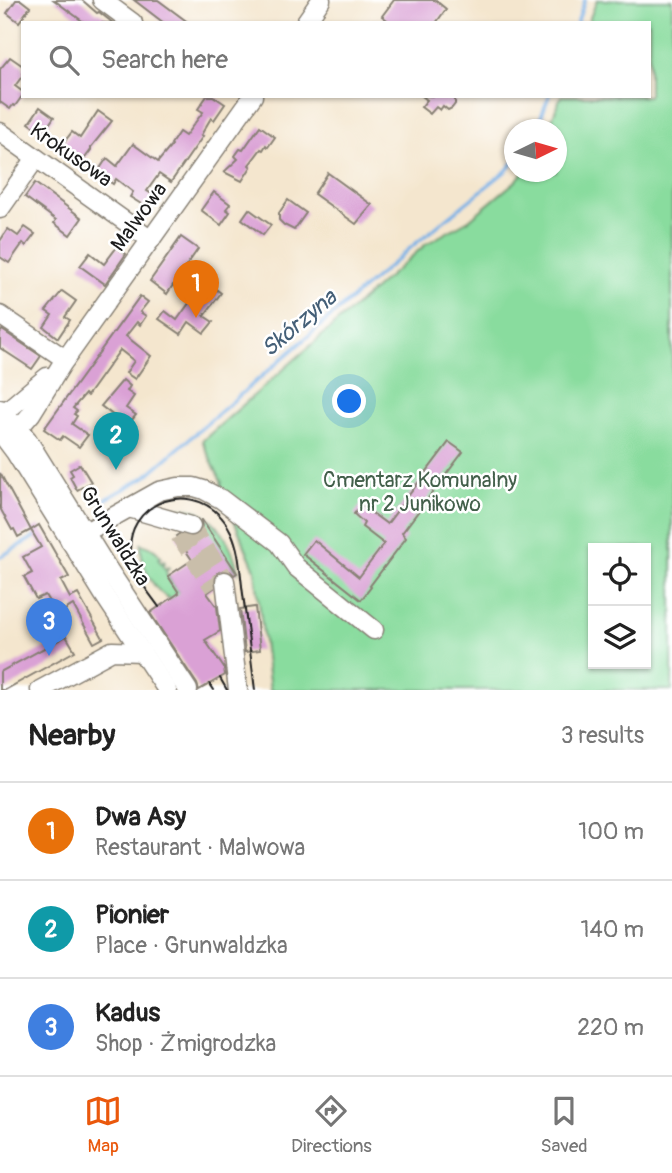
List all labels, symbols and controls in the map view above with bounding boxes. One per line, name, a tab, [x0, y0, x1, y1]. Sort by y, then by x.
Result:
search box	[21, 21, 651, 98]
icon: search	[45, 41, 83, 79]
text: Search here	[101, 44, 228, 76]
street label: Krokusowa	[24, 117, 118, 193]
north arrow	[504, 119, 567, 182]
street label: Malwowa	[105, 177, 173, 257]
pin: 1	[173, 260, 219, 318]
water label: Skórzyna	[255, 282, 344, 363]
your location	[332, 384, 366, 418]
pin: 2	[93, 412, 139, 470]
park label: Cmentarz Komunalny nr 2 Junikowo	[323, 467, 517, 518]
street label: Grunwaldzka	[74, 481, 156, 591]
map controls	[588, 543, 651, 669]
button: locate	[588, 543, 651, 606]
pin: 3	[26, 598, 72, 656]
button: layers	[588, 606, 651, 669]
text: Nearby	[28, 717, 115, 754]
text: 3 results	[561, 721, 644, 750]
text: Dwa Asy	[95, 801, 186, 833]
text: 1	[47, 817, 56, 846]
text: 100 m	[578, 817, 644, 846]
text: Restaurant · Malwowa	[95, 833, 305, 862]
text: Pionier	[95, 899, 169, 931]
text: 2	[45, 915, 57, 944]
text: 140 m	[581, 915, 644, 944]
text: Place · Grunwaldzka	[95, 931, 288, 960]
text: Kadus	[95, 997, 160, 1029]
text: 3	[45, 1013, 57, 1042]
text: 220 m	[577, 1013, 644, 1042]
text: Shop · Żmigrodzka	[95, 1029, 276, 1058]
tab: Map	[84, 1092, 122, 1158]
tab: Directions	[291, 1092, 372, 1158]
tab: Saved	[540, 1092, 588, 1158]

